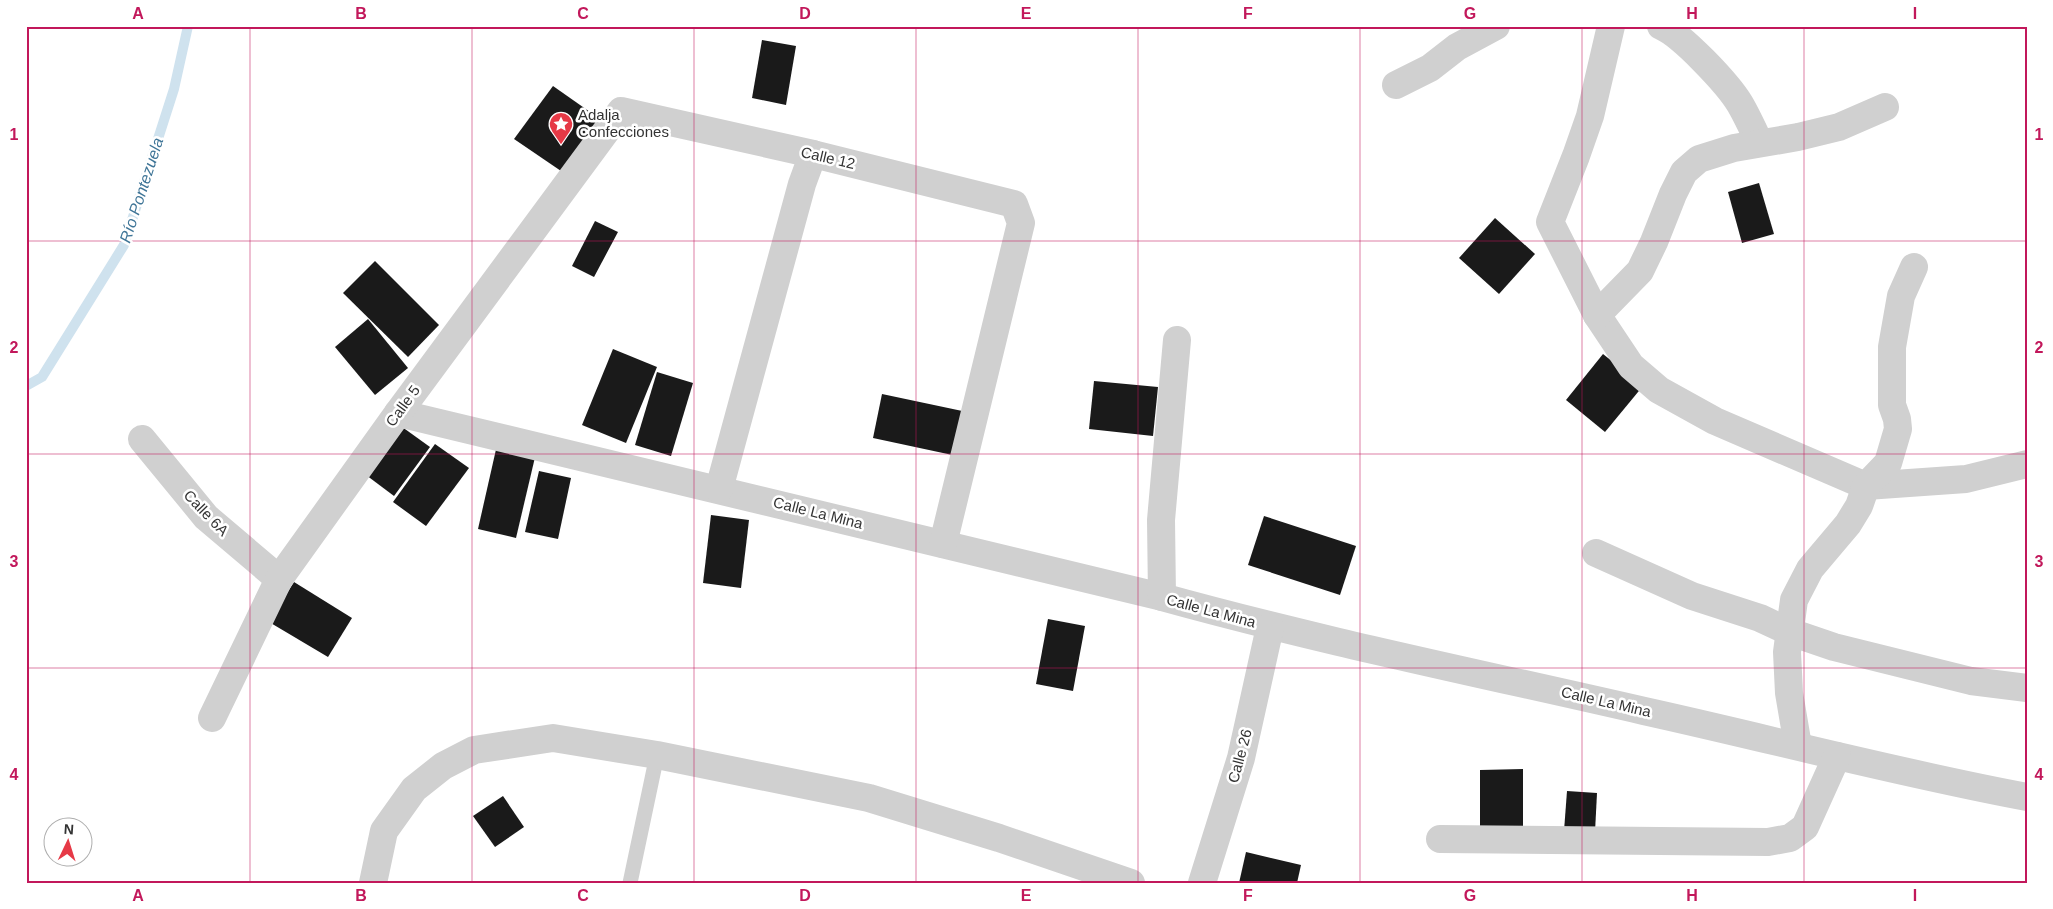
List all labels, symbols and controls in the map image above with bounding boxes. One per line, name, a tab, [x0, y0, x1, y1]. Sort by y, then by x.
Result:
text: A	[132, 5, 144, 22]
text: B	[355, 5, 367, 22]
text: C	[577, 5, 589, 22]
text: D	[799, 5, 811, 22]
text: E	[1021, 5, 1032, 22]
text: F	[1243, 5, 1253, 22]
text: G	[1464, 5, 1476, 22]
text: H	[1686, 5, 1698, 22]
text: I	[1913, 5, 1917, 22]
place label: Adalja Confecciones	[578, 106, 669, 140]
place icon: Adalja Confecciones	[548, 111, 574, 145]
text: 1	[10, 126, 19, 143]
text: 1	[2035, 126, 2044, 143]
water label: Río Pontezuela	[116, 135, 166, 245]
street label: Calle 12	[799, 143, 857, 172]
text: 2	[10, 339, 19, 356]
text: 2	[2035, 339, 2044, 356]
street label: Calle 5	[382, 382, 423, 430]
street label: Calle 6A	[181, 486, 232, 539]
street label: Calle La Mina	[772, 493, 865, 532]
text: 3	[10, 553, 19, 570]
text: 3	[2035, 553, 2044, 570]
street label: Calle La Mina	[1165, 590, 1258, 631]
street label: Calle La Mina	[1560, 683, 1653, 720]
street label: Calle 26	[1224, 727, 1255, 785]
text: 4	[10, 766, 19, 783]
text: 4	[2035, 766, 2044, 783]
north arrow	[42, 816, 92, 866]
text: N	[63, 821, 75, 837]
text: A	[132, 887, 144, 904]
text: B	[355, 887, 367, 904]
text: C	[577, 887, 589, 904]
text: D	[799, 887, 811, 904]
text: E	[1021, 887, 1032, 904]
text: F	[1243, 887, 1253, 904]
text: G	[1464, 887, 1476, 904]
text: H	[1686, 887, 1698, 904]
text: I	[1913, 887, 1917, 904]

